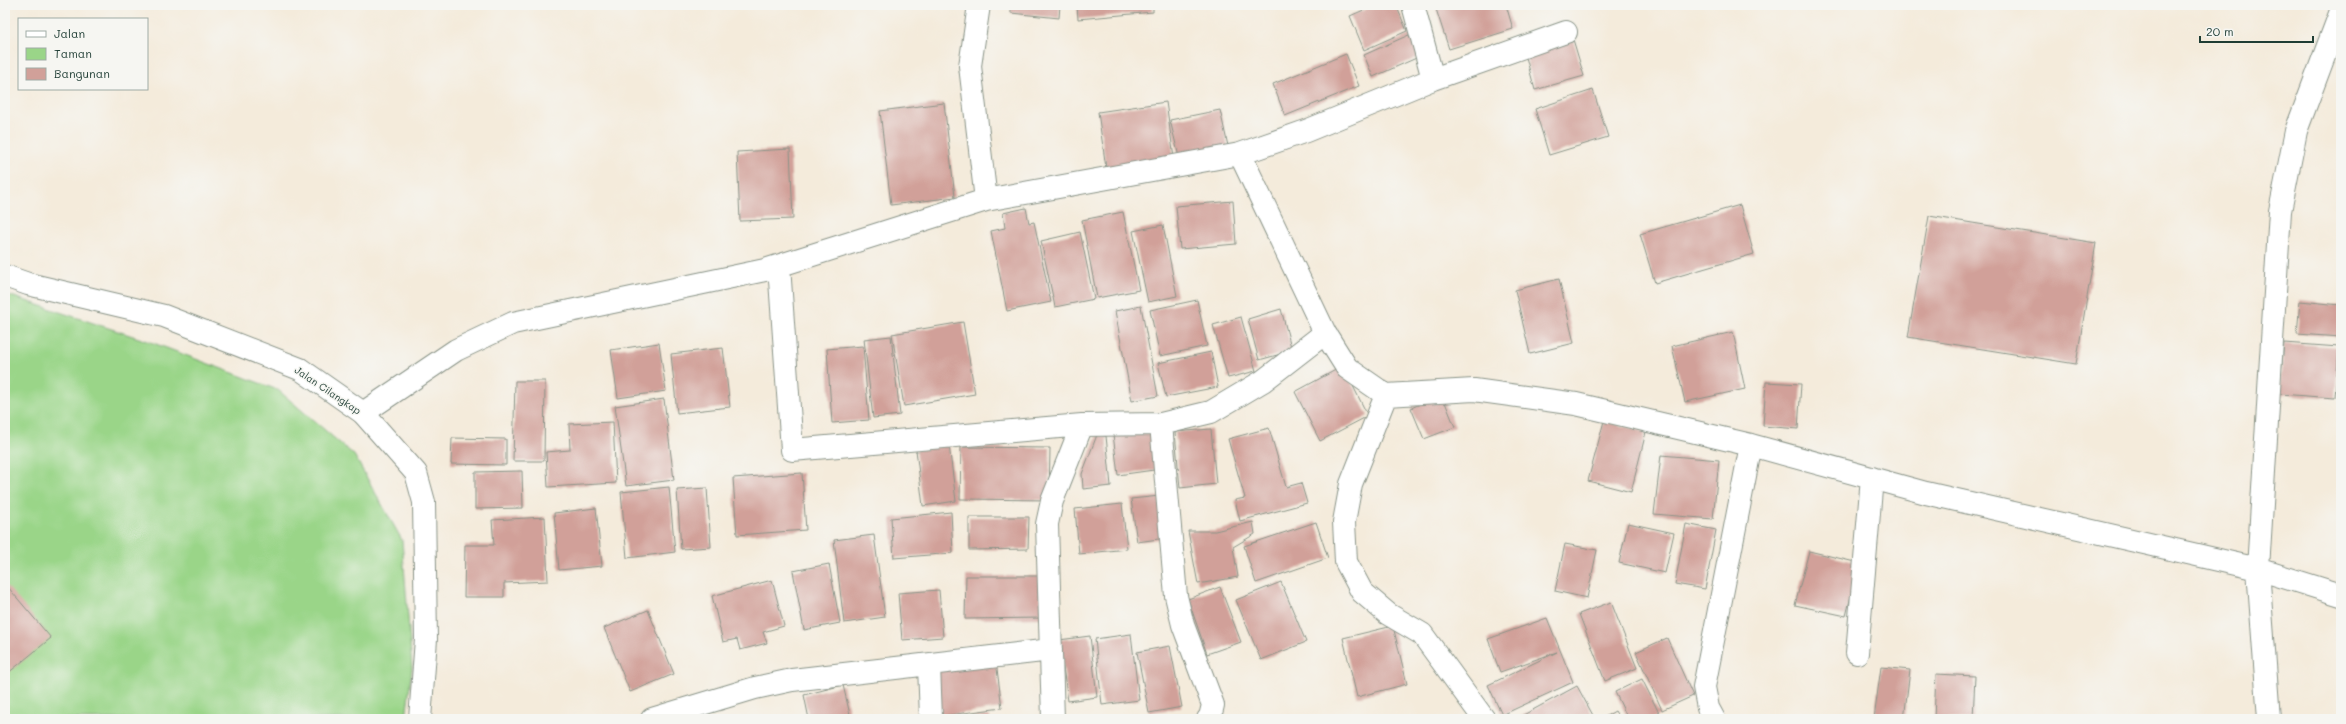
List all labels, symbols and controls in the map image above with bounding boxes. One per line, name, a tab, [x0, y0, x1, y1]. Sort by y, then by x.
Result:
legend	[18, 18, 148, 90]
scale bar	[2200, 18, 2313, 44]
text: 20 m	[2206, 23, 2234, 39]
text: Jalan	[54, 25, 85, 41]
text: Taman	[54, 45, 92, 61]
text: Bangunan	[54, 65, 110, 81]
street label: Jalan Cilangkap	[292, 363, 364, 417]

